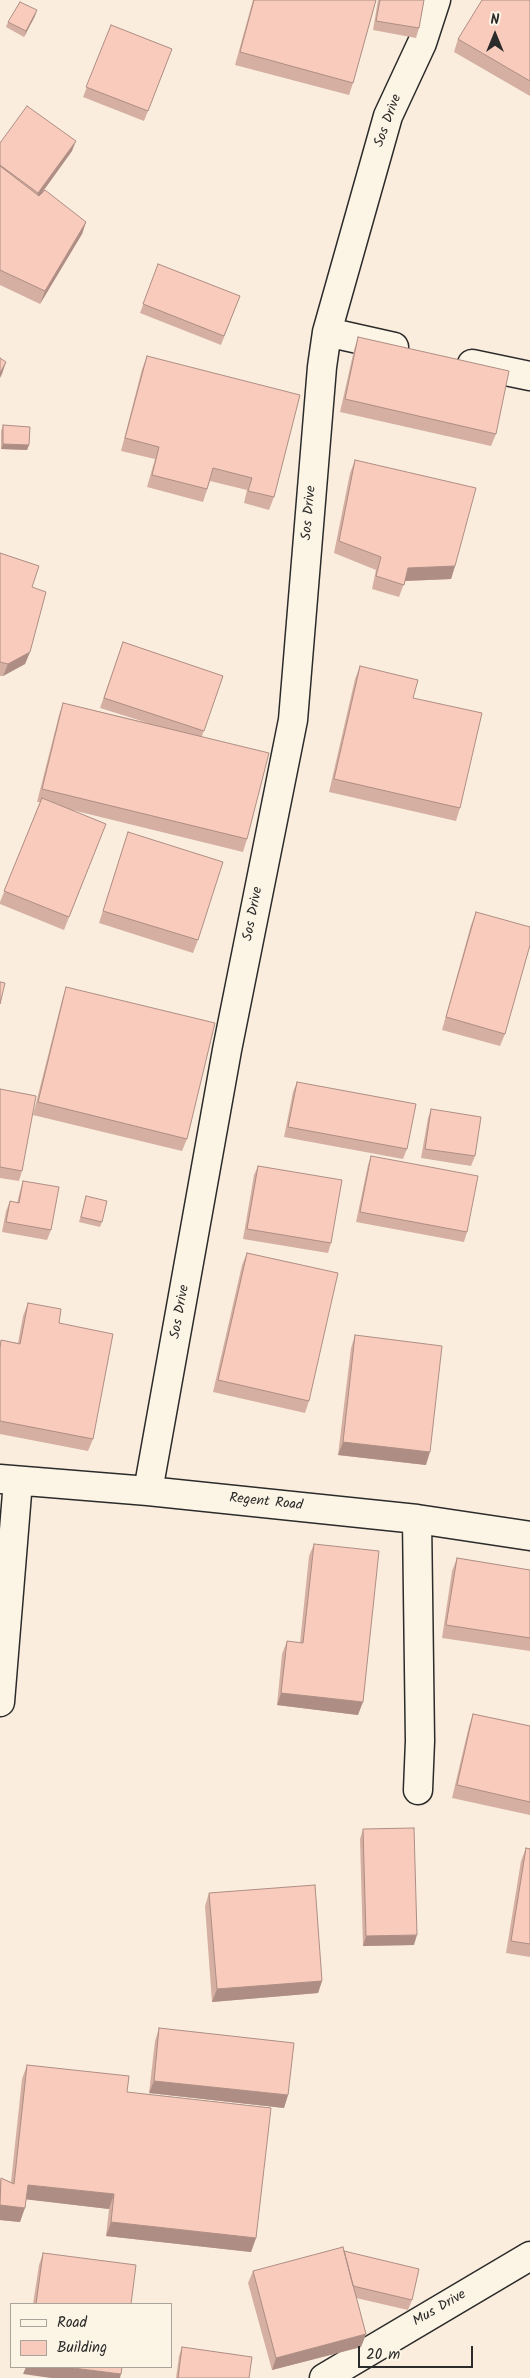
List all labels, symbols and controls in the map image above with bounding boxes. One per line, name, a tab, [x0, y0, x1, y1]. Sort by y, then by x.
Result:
text: N	[491, 9, 499, 31]
north arrow	[470, 10, 520, 60]
street label: Sos Drive	[372, 92, 406, 150]
street label: Sos Drive	[299, 485, 321, 541]
street label: Sos Drive	[241, 886, 267, 942]
street label: Sos Drive	[168, 1284, 194, 1340]
street label: Regent Road	[228, 1491, 304, 1515]
street label: Mus Drive	[410, 2287, 470, 2331]
legend	[10, 2303, 172, 2368]
text: Road	[57, 2311, 87, 2335]
text: Building	[57, 2336, 107, 2360]
scale bar	[360, 2336, 475, 2368]
text: 20 m	[366, 2343, 400, 2367]

